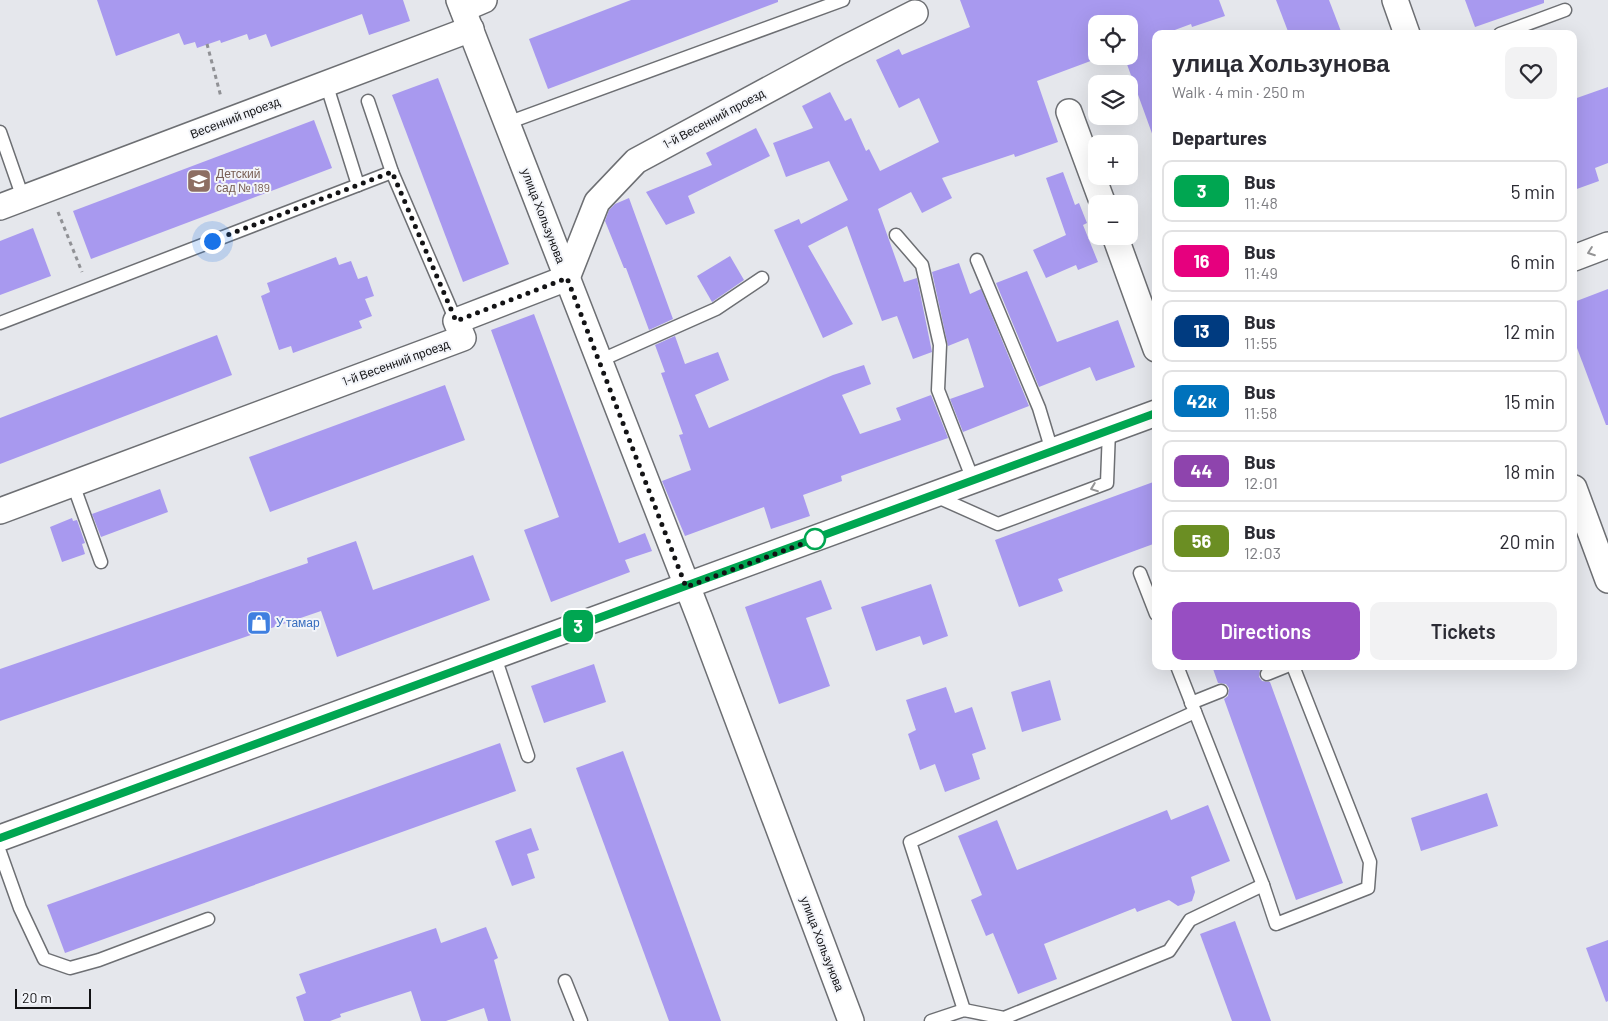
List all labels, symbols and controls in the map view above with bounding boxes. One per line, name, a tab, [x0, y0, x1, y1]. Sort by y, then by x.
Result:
map controls	[1088, 15, 1138, 245]
button: locate	[1088, 15, 1138, 65]
button: heart	[1505, 47, 1557, 99]
text: улица Хользунова	[1172, 48, 1390, 77]
button: layers	[1088, 75, 1138, 125]
text: Walk · 4 min · 250 m	[1172, 82, 1305, 101]
street label: 1-й Весенний проезд	[660, 85, 767, 152]
street label: Весенний проезд	[188, 94, 282, 142]
text: Departures	[1172, 126, 1267, 149]
button: +	[1088, 135, 1138, 185]
place label: Детский сад № 189	[216, 166, 270, 195]
street label: улица Хользунова	[518, 166, 569, 266]
school or university icon: Детский сад № 189	[186, 168, 212, 194]
text: Bus	[1244, 170, 1276, 193]
text: 3	[1197, 180, 1206, 202]
text: 5 min	[1511, 180, 1555, 203]
text: 11:48	[1244, 193, 1278, 212]
button: −	[1088, 195, 1138, 245]
your location	[200, 229, 225, 254]
text: Bus	[1244, 240, 1276, 263]
one-way arrow	[1587, 246, 1596, 256]
text: 16	[1193, 250, 1210, 272]
text: 6 min	[1511, 250, 1555, 273]
text: 11:49	[1244, 263, 1278, 282]
text: Bus	[1244, 310, 1276, 333]
text: 13	[1193, 320, 1210, 342]
text: 12 min	[1504, 320, 1555, 343]
text: 11:55	[1244, 333, 1277, 352]
street label: 1-й Весенний проезд	[340, 336, 451, 389]
text: Bus	[1244, 380, 1276, 403]
text: 42к	[1187, 390, 1216, 412]
text: 15 min	[1504, 390, 1555, 413]
text: 11:58	[1244, 403, 1277, 422]
text: Bus	[1244, 450, 1276, 473]
text: 44	[1191, 460, 1212, 482]
text: 18 min	[1504, 460, 1555, 483]
text: 12:01	[1244, 473, 1278, 492]
one-way arrow	[1090, 481, 1099, 492]
text: Bus	[1244, 520, 1276, 543]
unlabelled marker	[804, 528, 826, 550]
text: 56	[1192, 530, 1211, 552]
text: 20 min	[1499, 530, 1555, 553]
text: 12:03	[1244, 543, 1281, 562]
button: Directions	[1172, 602, 1360, 660]
button: Tickets	[1370, 602, 1557, 660]
shop icon: У тамар	[246, 610, 272, 636]
line badge: 3	[562, 610, 594, 642]
place label: У тамар	[276, 615, 320, 630]
text: 3	[573, 615, 583, 637]
street label: улица Хользунова	[797, 894, 848, 994]
scale bar	[15, 986, 91, 1009]
text: 20 m	[22, 989, 52, 1006]

